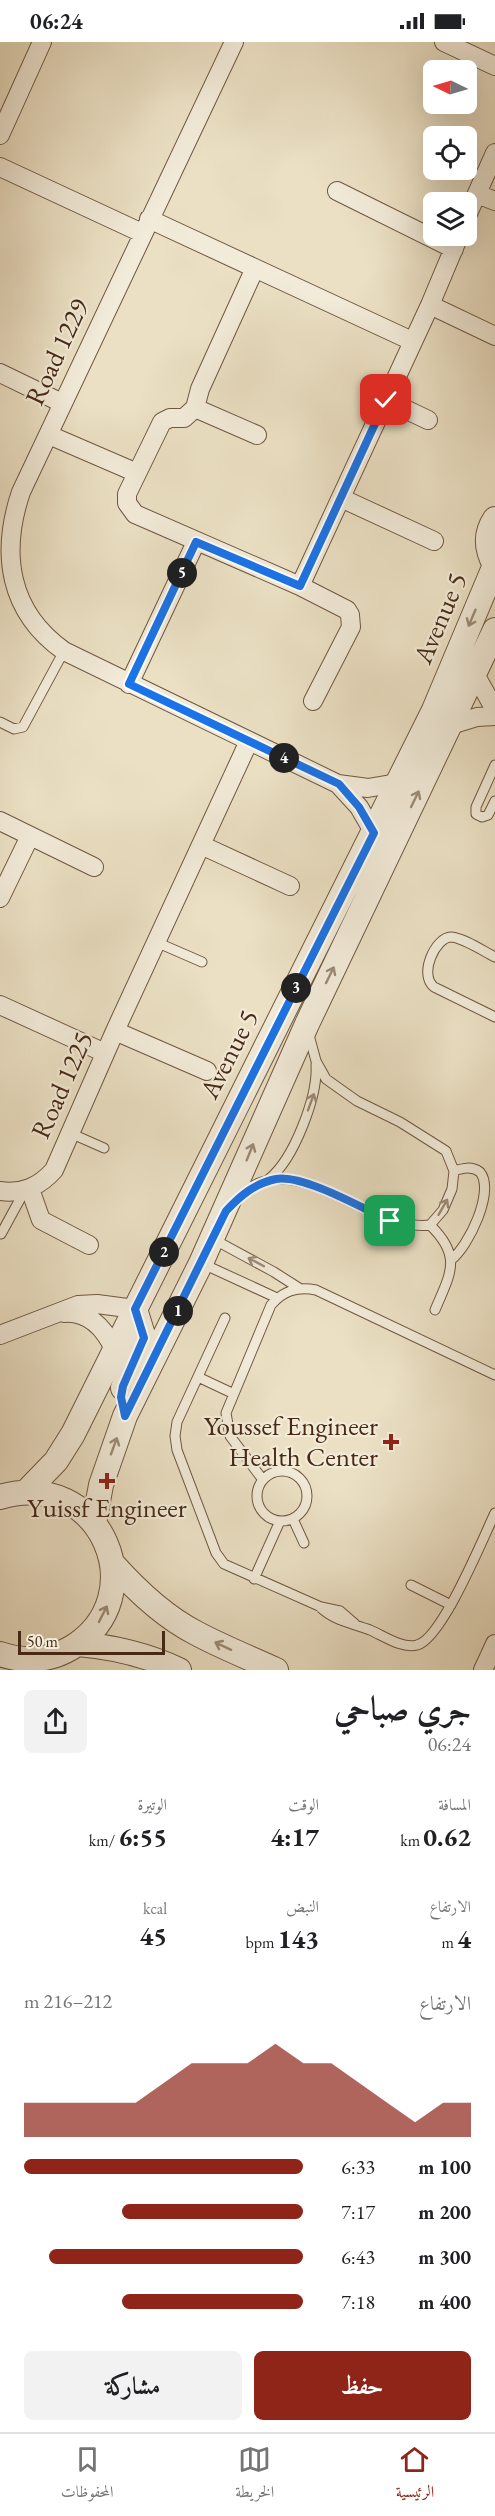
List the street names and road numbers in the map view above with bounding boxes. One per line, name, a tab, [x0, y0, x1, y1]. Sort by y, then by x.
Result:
street label: Road 1229	[17, 293, 96, 411]
street label: Avenue 5	[404, 567, 474, 670]
street label: Avenue 5	[191, 1003, 266, 1105]
street label: Road 1225	[22, 1026, 101, 1144]

